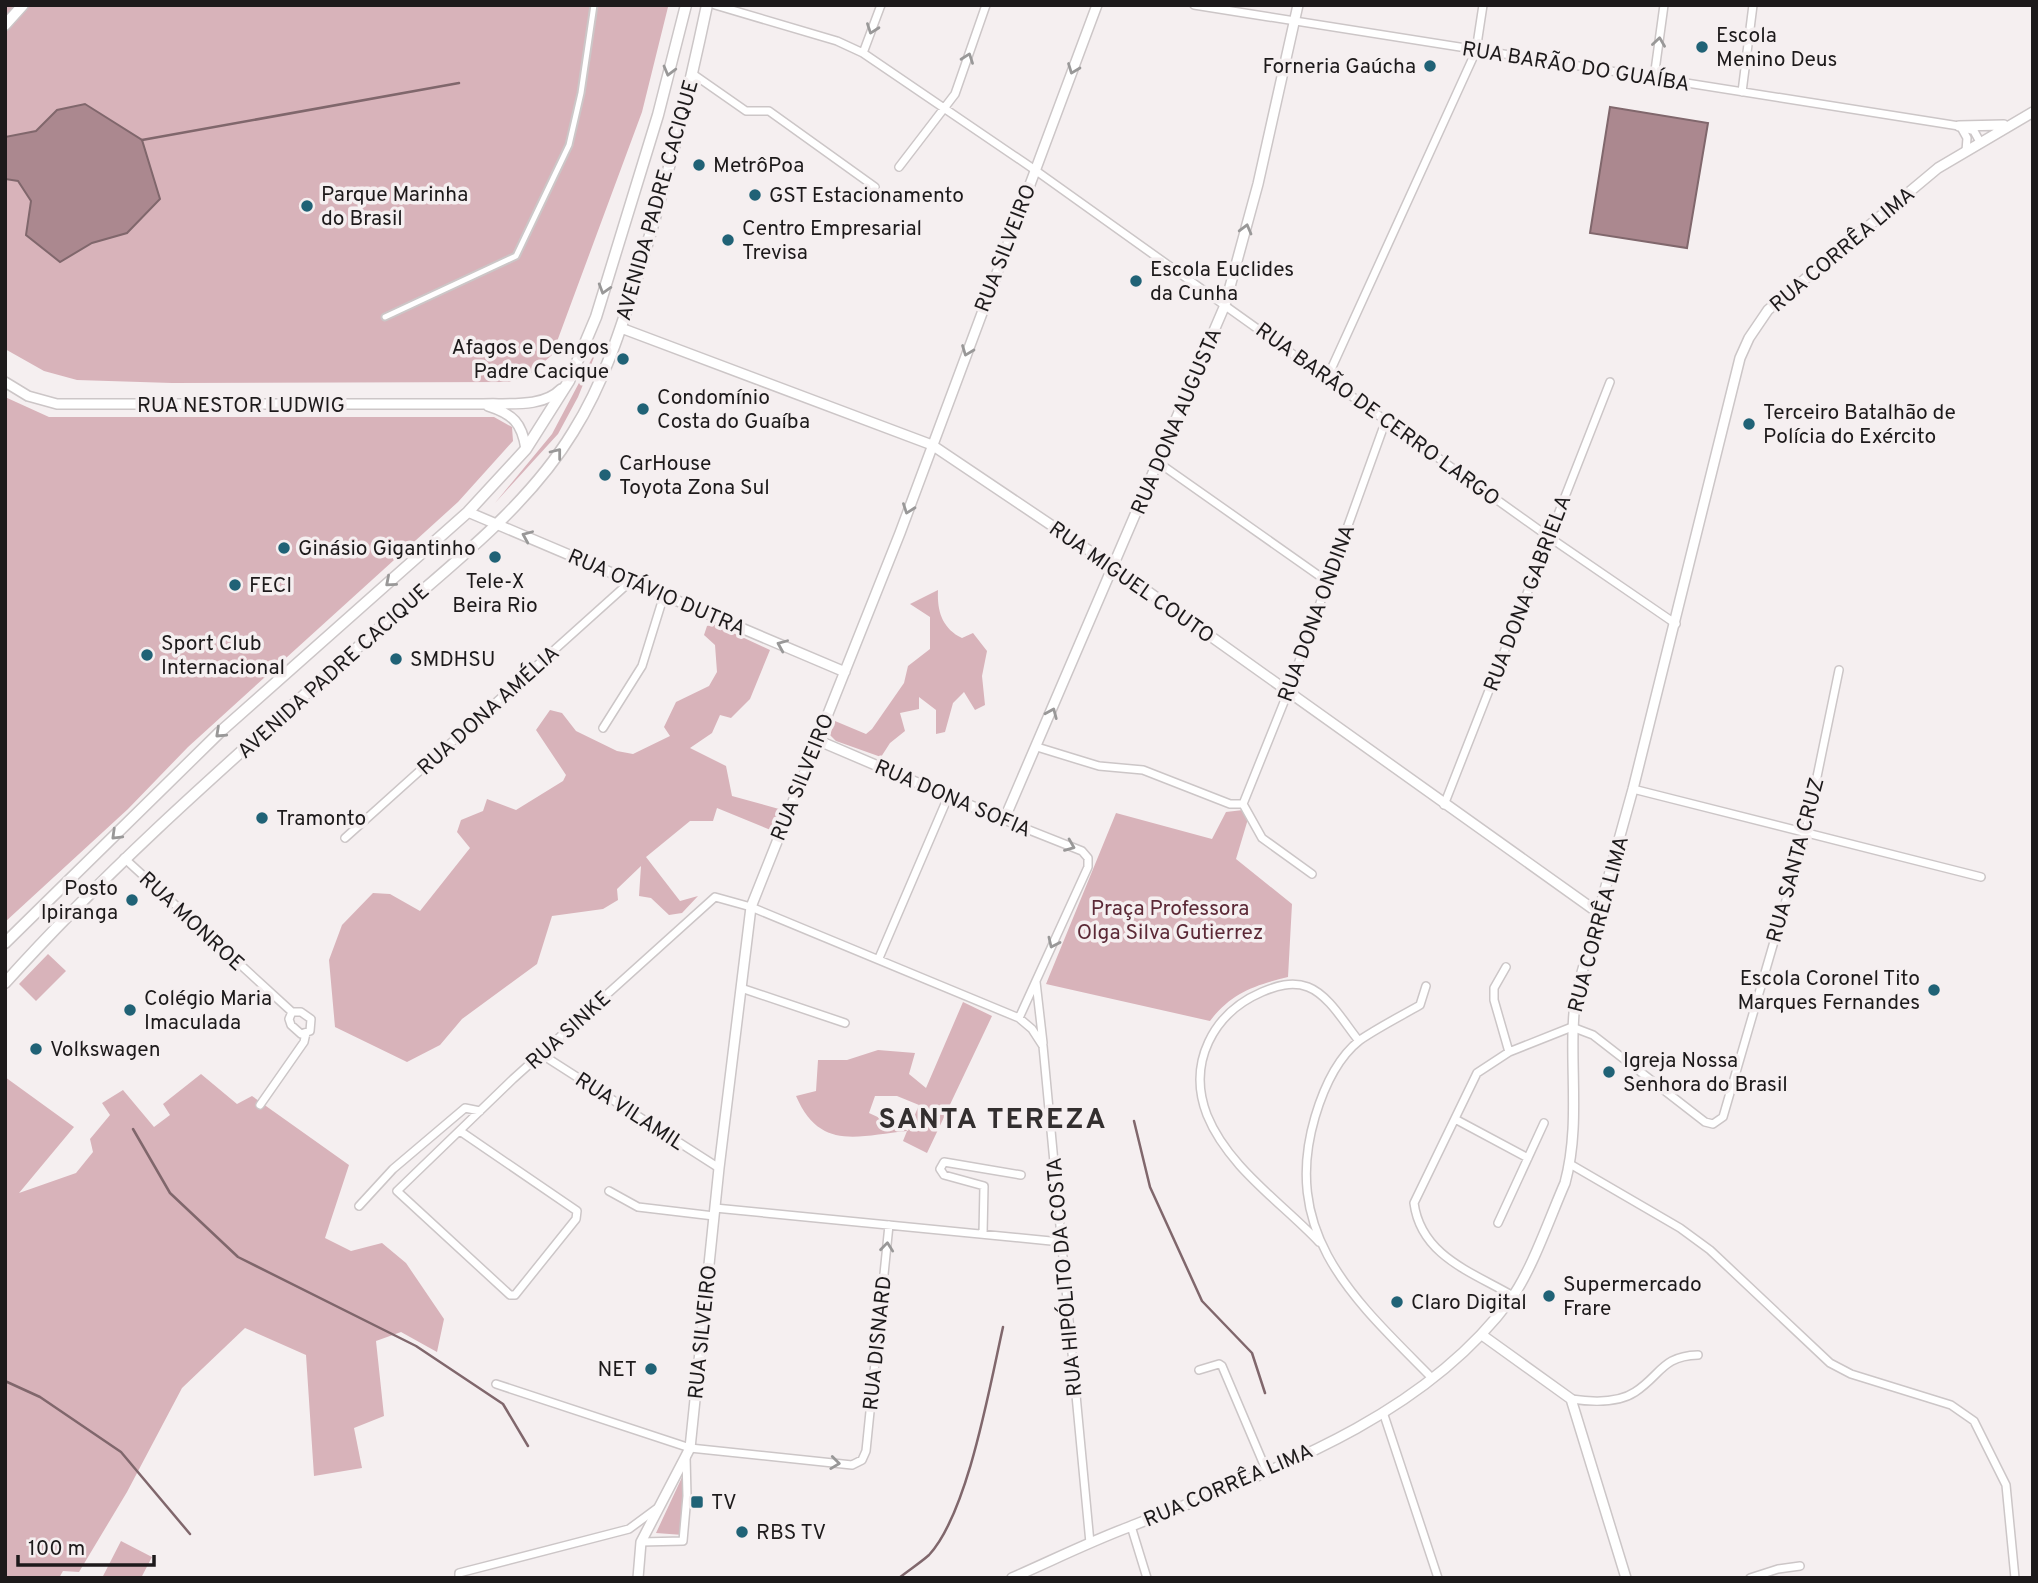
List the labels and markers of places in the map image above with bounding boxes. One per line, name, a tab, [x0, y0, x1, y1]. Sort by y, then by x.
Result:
place label: Escola Menino Deus	[1716, 23, 1837, 74]
marker: Escola Menino Deus	[1694, 39, 1710, 55]
place label: Forneria Gaúcha	[1262, 54, 1416, 81]
marker: Forneria Gaúcha	[1422, 58, 1438, 74]
place label: MetrôPoa	[713, 153, 804, 180]
marker: MetrôPoa	[691, 157, 707, 173]
place label: Parque Marinha do Brasil	[321, 182, 468, 233]
place label: GST Estacionamento	[769, 183, 964, 210]
marker: GST Estacionamento	[747, 187, 763, 203]
marker: Parque Marinha do Brasil	[299, 198, 315, 214]
place label: Centro Empresarial Trevisa	[742, 216, 922, 267]
marker: Centro Empresarial Trevisa	[720, 232, 736, 248]
place label: Escola Euclides da Cunha	[1150, 257, 1294, 308]
marker: Escola Euclides da Cunha	[1128, 273, 1144, 289]
place label: Afagos e Dengos Padre Cacique	[452, 335, 609, 386]
marker: Afagos e Dengos Padre Cacique	[615, 351, 631, 367]
place label: Condomínio Costa do Guaíba	[657, 385, 810, 436]
place label: Terceiro Batalhão de Polícia do Exército	[1763, 400, 1956, 451]
marker: Condomínio Costa do Guaíba	[635, 401, 651, 417]
marker: Terceiro Batalhão de Polícia do Exército	[1741, 416, 1757, 432]
place label: CarHouse Toyota Zona Sul	[619, 451, 770, 502]
marker: CarHouse Toyota Zona Sul	[597, 467, 613, 483]
place label: Ginásio Gigantinho	[298, 536, 476, 563]
marker: Ginásio Gigantinho	[276, 540, 292, 556]
marker: Tele-X Beira Rio	[487, 549, 503, 565]
place label: Tele-X Beira Rio	[452, 569, 538, 620]
place label: FECI	[249, 573, 292, 600]
marker: FECI	[227, 577, 243, 593]
place label: Sport Club Internacional	[161, 631, 285, 682]
marker: Sport Club Internacional	[139, 647, 155, 663]
place label: SMDHSU	[410, 647, 495, 674]
marker: SMDHSU	[388, 651, 404, 667]
place label: Tramonto	[276, 806, 366, 833]
marker: Tramonto	[254, 810, 270, 826]
place label: Posto Ipiranga	[41, 876, 118, 927]
marker: Posto Ipiranga	[124, 892, 140, 908]
place label: Escola Coronel Tito Marques Fernandes	[1738, 966, 1920, 1017]
marker: Escola Coronel Tito Marques Fernandes	[1926, 982, 1942, 998]
place label: Colégio Maria Imaculada	[144, 986, 272, 1037]
marker: Colégio Maria Imaculada	[122, 1002, 138, 1018]
place label: Volkswagen	[50, 1037, 161, 1064]
marker: Volkswagen	[28, 1041, 44, 1057]
place label: Igreja Nossa Senhora do Brasil	[1623, 1048, 1788, 1099]
marker: Igreja Nossa Senhora do Brasil	[1601, 1064, 1617, 1080]
place label: Supermercado Frare	[1563, 1272, 1702, 1323]
marker: Supermercado Frare	[1541, 1288, 1557, 1304]
place label: Claro Digital	[1411, 1290, 1527, 1317]
marker: Claro Digital	[1389, 1294, 1405, 1310]
place label: NET	[597, 1357, 637, 1384]
marker: NET	[643, 1361, 659, 1377]
place label: TV	[711, 1490, 737, 1517]
marker: TV	[689, 1494, 705, 1510]
place label: RBS TV	[756, 1520, 826, 1547]
marker: RBS TV	[734, 1524, 750, 1540]

